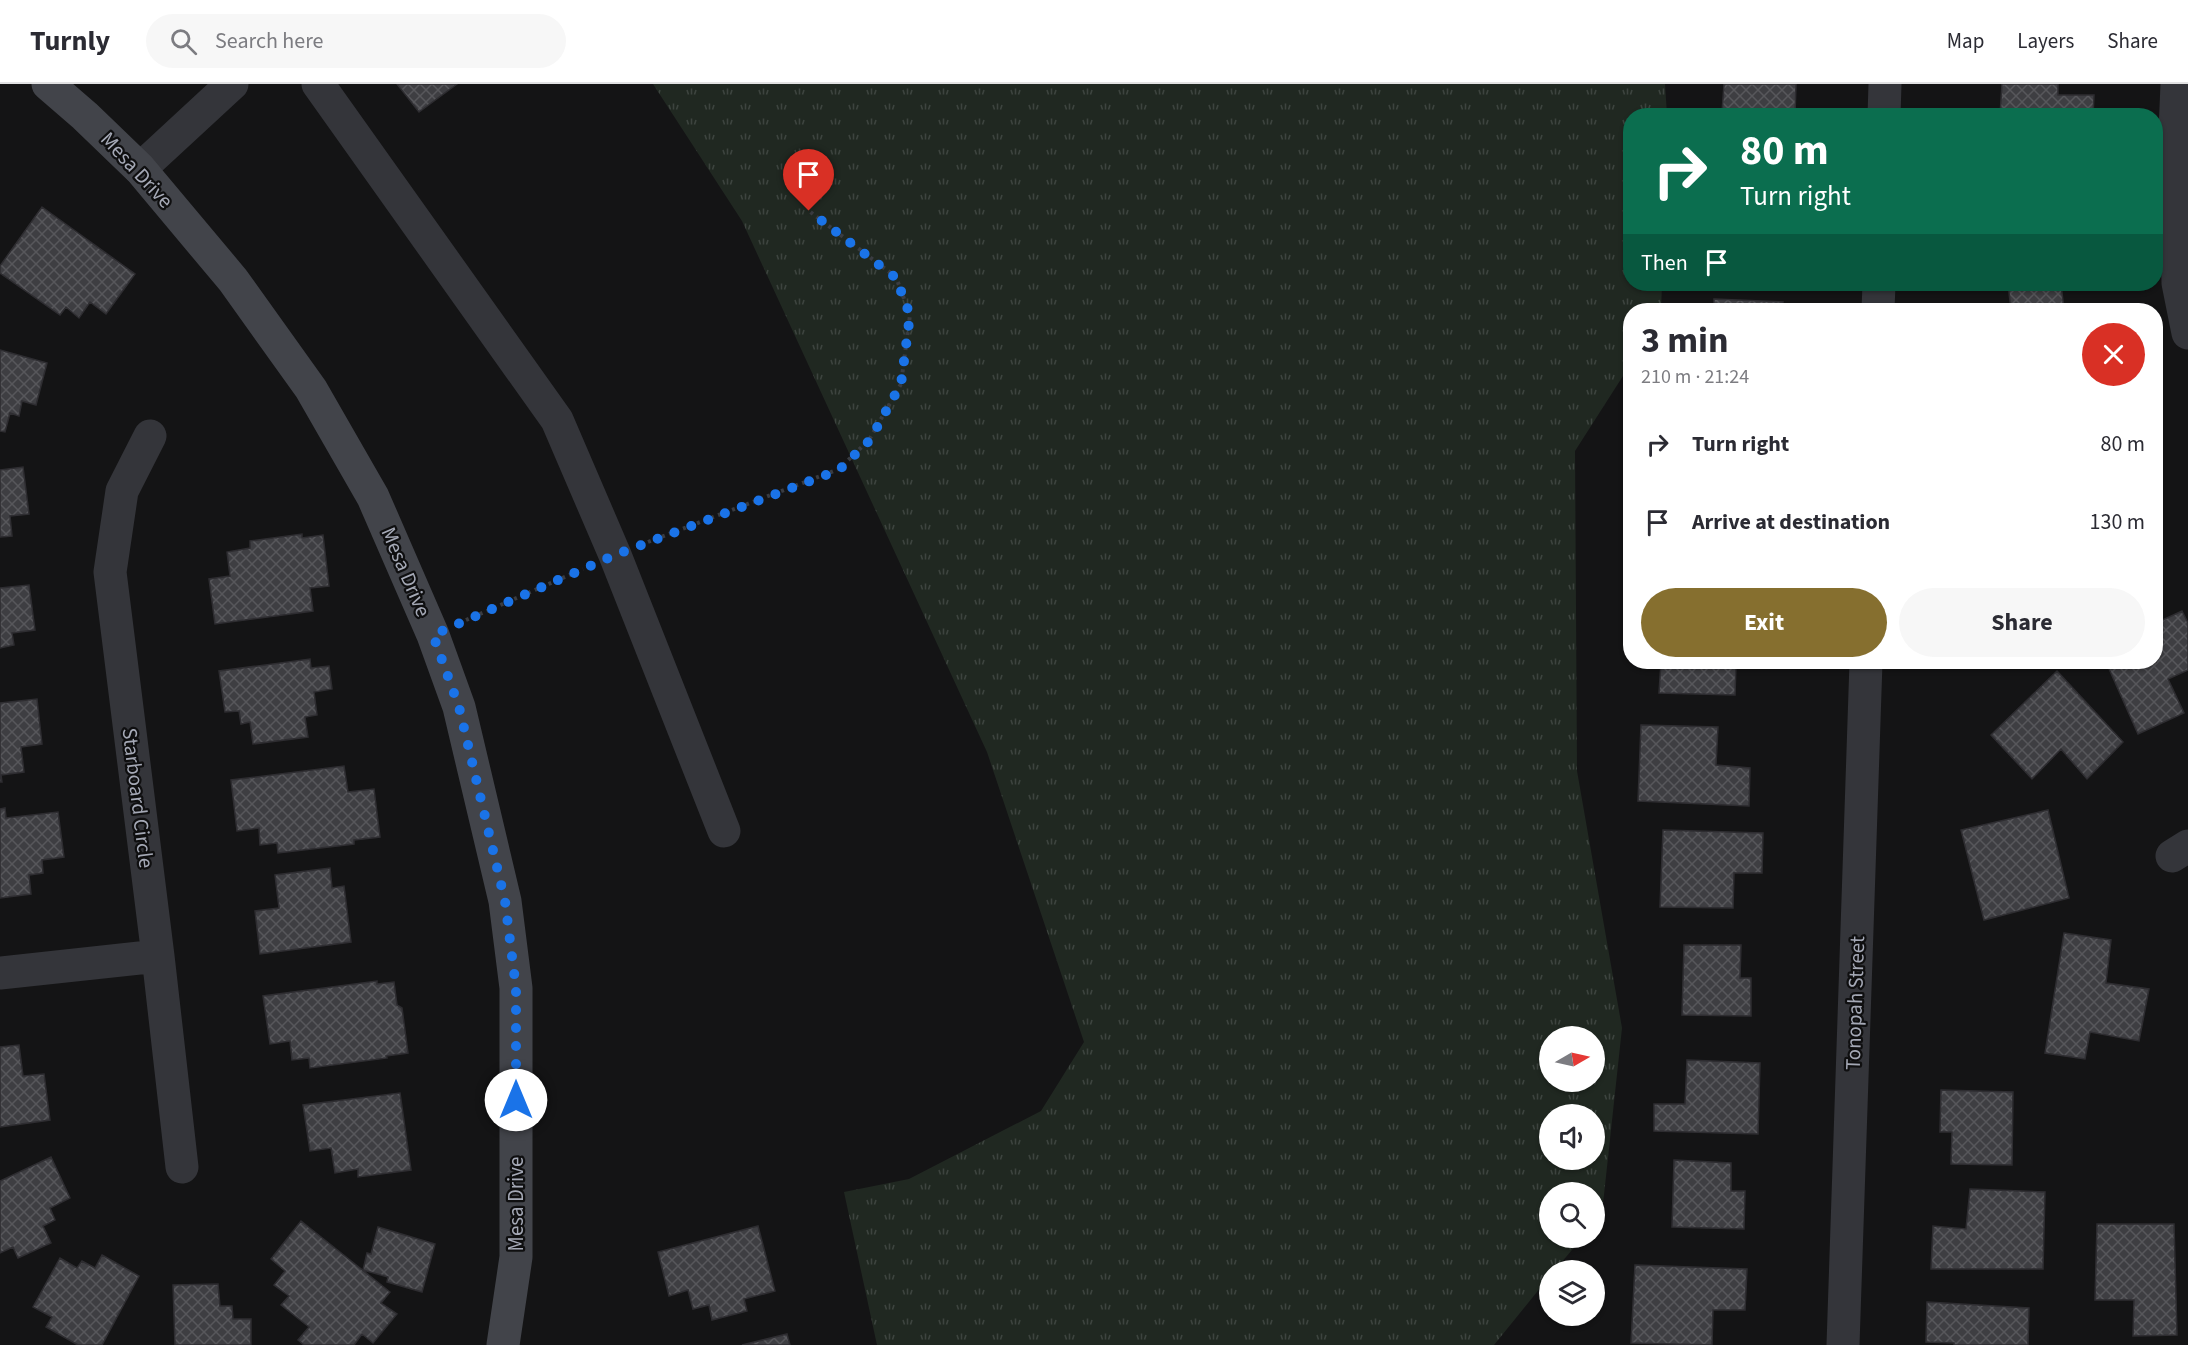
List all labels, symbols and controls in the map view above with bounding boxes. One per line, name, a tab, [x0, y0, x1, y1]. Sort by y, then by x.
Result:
search box	[146, 14, 566, 68]
text: Turnly	[30, 21, 110, 61]
icon: search	[167, 25, 200, 58]
text: Search here	[215, 25, 324, 57]
text: Map	[1947, 26, 1984, 56]
text: Layers	[2017, 26, 2074, 56]
text: Share	[2107, 26, 2158, 56]
text: 80 m	[1740, 121, 1829, 181]
street label: Mesa Drive	[94, 125, 180, 215]
icon: right	[1641, 132, 1719, 210]
pin	[783, 149, 834, 211]
icon: arrive	[792, 158, 825, 191]
text: Turn right	[1740, 177, 1851, 216]
icon: arrive	[1700, 246, 1733, 279]
text: Then	[1641, 247, 1688, 279]
text: 3 min	[1641, 315, 1729, 366]
button: close	[2082, 323, 2145, 386]
text: 210 m · 21:24	[1641, 363, 1749, 391]
icon: right	[1641, 428, 1674, 461]
text: Turn right	[1692, 428, 1789, 460]
text: 80 m	[2100, 428, 2145, 460]
icon: arrive	[1641, 506, 1674, 539]
text: Arrive at destination	[1692, 506, 1890, 538]
text: 130 m	[2090, 506, 2145, 538]
street label: Mesa Drive	[374, 523, 438, 621]
button: Exit	[1641, 588, 1887, 657]
button: Share	[1899, 588, 2145, 657]
street label: Starboard Circle	[115, 726, 161, 870]
street label: Tonopah Street	[1838, 935, 1872, 1071]
north arrow	[1539, 1026, 1605, 1092]
map controls	[1539, 1026, 1605, 1326]
position arrow	[484, 1068, 548, 1132]
button: sound	[1539, 1104, 1605, 1170]
street label: Mesa Drive	[501, 1157, 531, 1251]
button: search	[1539, 1182, 1605, 1248]
button: layers	[1539, 1260, 1605, 1326]

